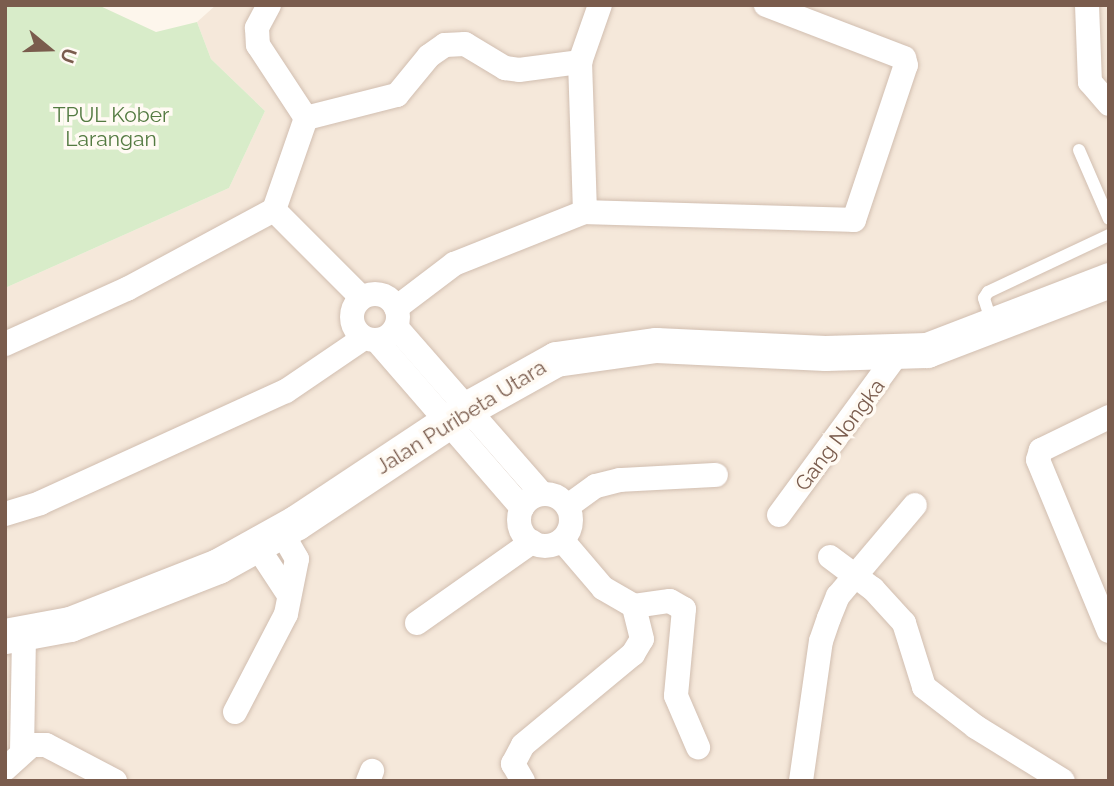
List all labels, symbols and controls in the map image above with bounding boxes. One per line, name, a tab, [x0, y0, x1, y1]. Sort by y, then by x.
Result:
north arrow	[14, 14, 84, 84]
text: U	[56, 46, 82, 66]
park label: TPUL Kober Larangan	[52, 102, 170, 152]
street label: Jalan Puribeta Utara	[371, 354, 551, 480]
street label: Gang Nongka	[790, 374, 890, 496]

